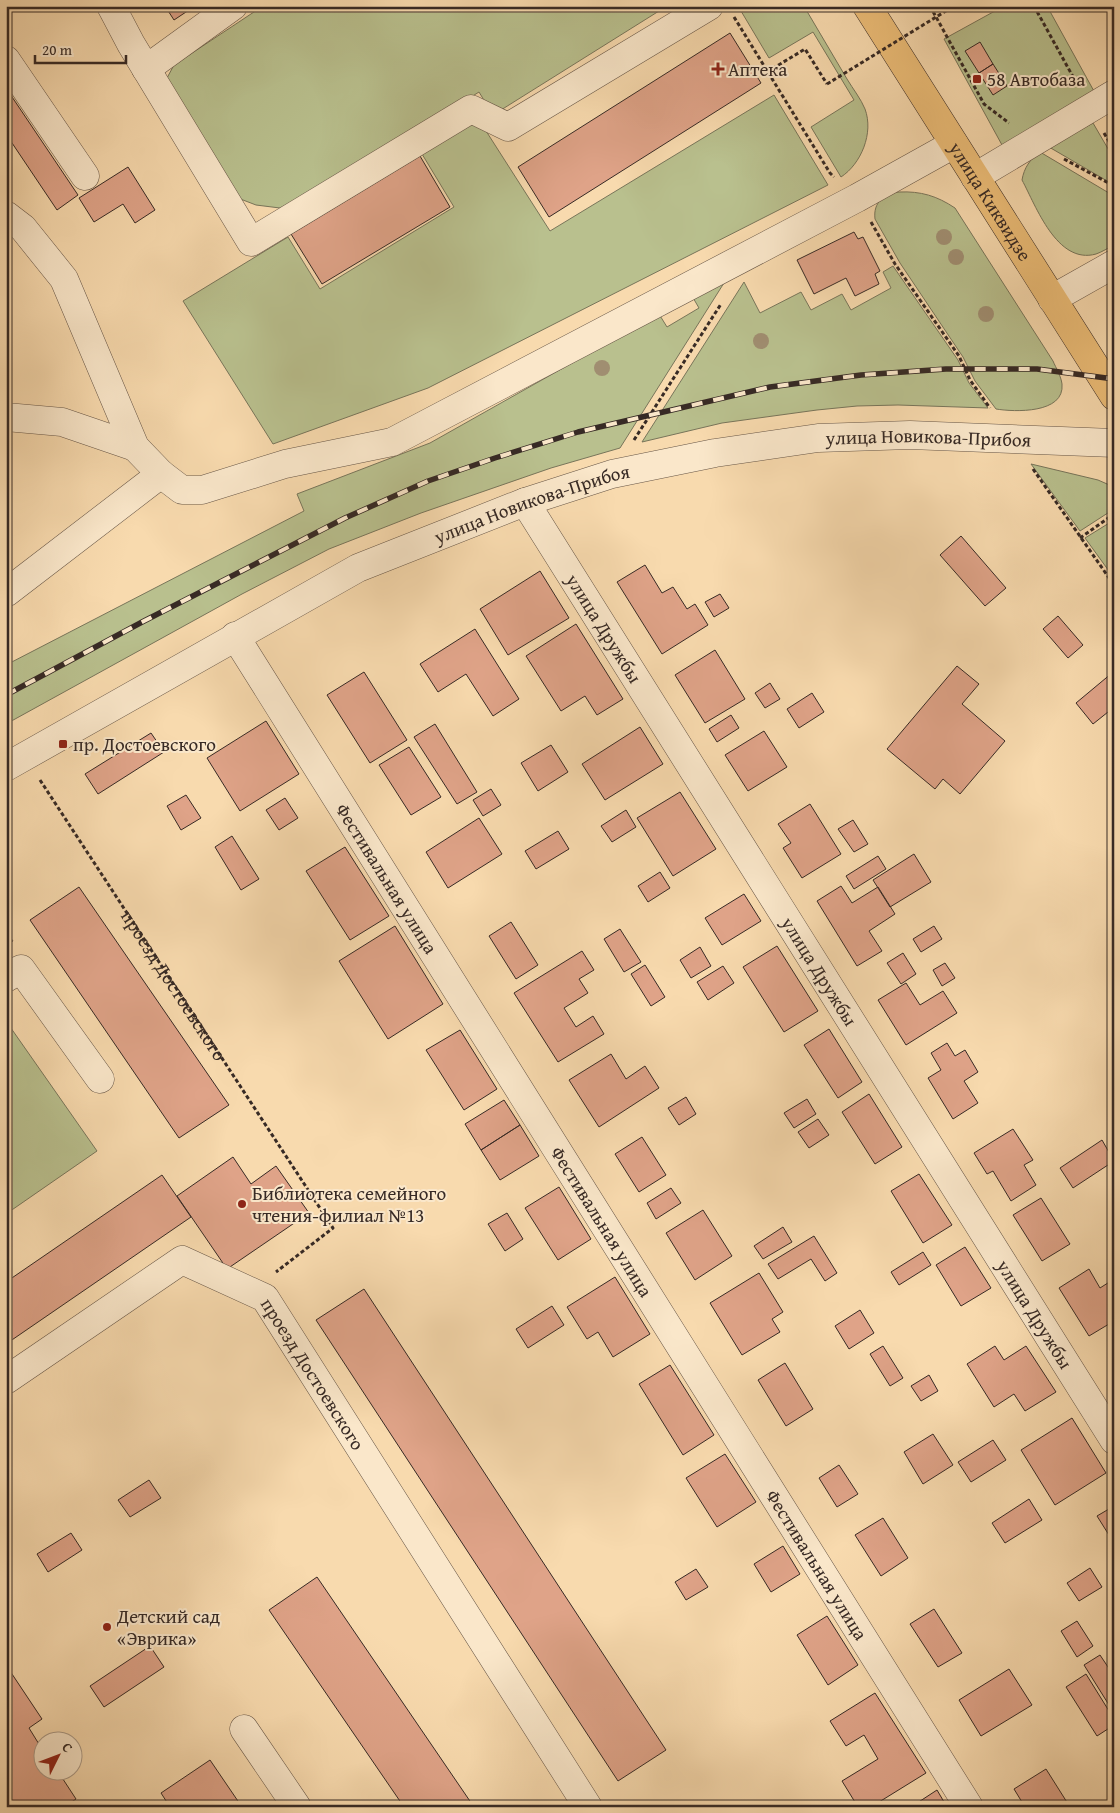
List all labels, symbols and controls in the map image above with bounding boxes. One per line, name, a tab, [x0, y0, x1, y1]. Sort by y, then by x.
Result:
scale bar	[35, 32, 126, 64]
text: 20 m	[42, 39, 73, 60]
place label: Аптека	[728, 55, 787, 83]
marker: Аптека	[712, 63, 724, 75]
place label: 58 Автобаза	[987, 65, 1085, 93]
marker: 58 Автобаза	[971, 73, 983, 85]
street label: улица Киквидзе	[942, 135, 1039, 266]
street label: улица Новикова-Прибоя	[824, 421, 1032, 454]
street label: улица Новикова-Прибоя	[429, 457, 632, 551]
street label: улица Дружбы	[559, 567, 649, 688]
place label: пр. Достоевского	[73, 730, 216, 758]
marker: пр. Достоевского	[57, 738, 69, 750]
street label: Фестивальная улица	[329, 798, 445, 959]
street label: проезд Достоевского	[114, 904, 234, 1066]
street label: улица Дружбы	[774, 910, 865, 1031]
street label: Фестивальная улица	[544, 1141, 660, 1302]
place label: Библиотека семейного чтения-филиал №13	[252, 1179, 446, 1229]
marker: Библиотека семейного чтения-филиал №13	[236, 1198, 248, 1210]
street label: улица Дружбы	[989, 1253, 1080, 1374]
street label: проезд Достоевского	[254, 1292, 372, 1455]
street label: Фестивальная улица	[759, 1484, 875, 1645]
place label: Детский сад «Эврика»	[116, 1602, 220, 1652]
marker: Детский сад «Эврика»	[101, 1621, 113, 1633]
north arrow	[32, 1730, 82, 1780]
text: С	[58, 1738, 78, 1757]

